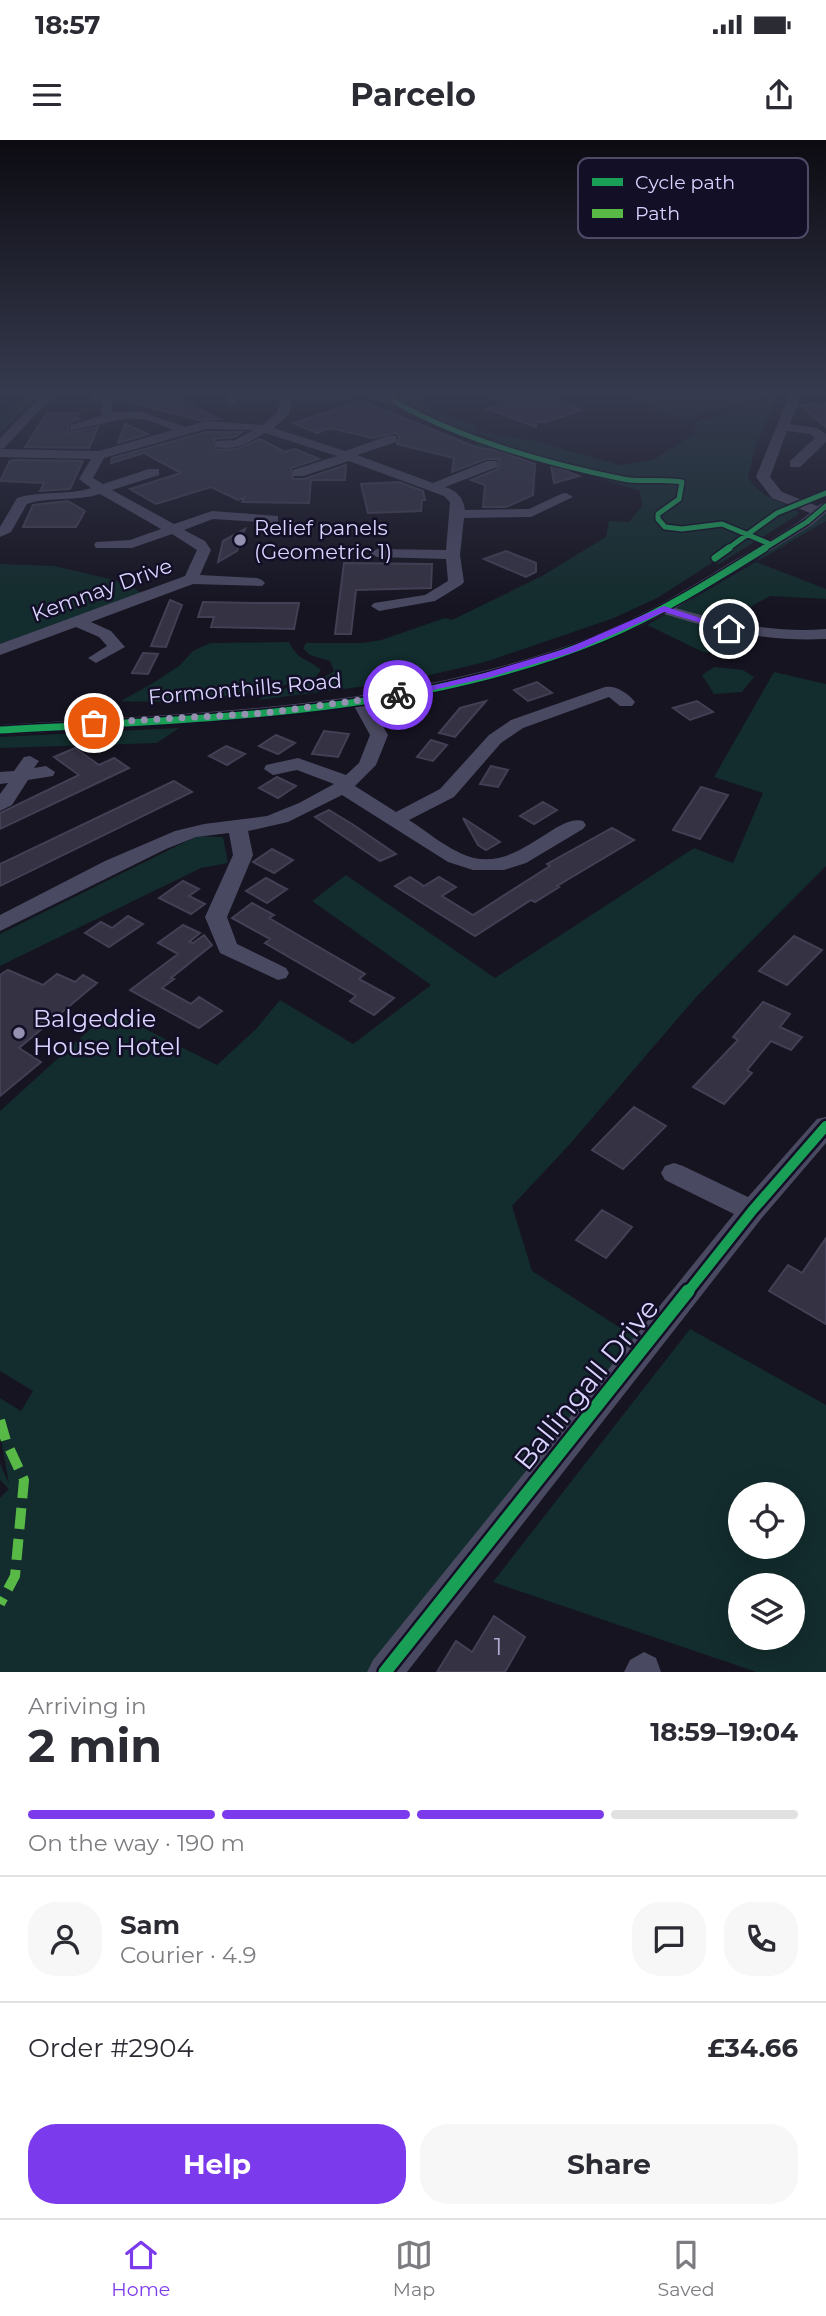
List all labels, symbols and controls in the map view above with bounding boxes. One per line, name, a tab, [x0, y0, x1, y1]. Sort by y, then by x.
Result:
text: 18:57	[35, 9, 100, 41]
text: Parcelo	[350, 75, 476, 114]
icon: menu	[28, 76, 66, 114]
icon: share	[760, 76, 798, 114]
legend	[578, 158, 808, 238]
text: Cycle path	[635, 171, 735, 194]
text: Path	[635, 202, 680, 225]
place label: Relief panels (Geometric 1)	[254, 515, 392, 564]
marker: Relief panels (Geometric 1)	[232, 532, 248, 548]
street label: Kemnay Drive	[28, 553, 175, 626]
pin	[699, 599, 759, 659]
icon: home	[710, 610, 748, 648]
courier	[363, 660, 433, 730]
street label: Formonthills Road	[147, 668, 343, 709]
icon: bike	[379, 676, 417, 714]
pin	[64, 693, 124, 753]
icon: bag	[75, 704, 113, 742]
place label: Balgeddie House Hotel	[33, 1004, 181, 1061]
marker: Balgeddie House Hotel	[11, 1025, 27, 1041]
street label: Ballingall Drive	[507, 1291, 665, 1477]
map controls	[728, 1482, 805, 1650]
button: locate	[728, 1482, 805, 1559]
button: layers	[728, 1573, 805, 1650]
house number: 1	[494, 1632, 502, 1661]
text: Arriving in	[28, 1692, 147, 1720]
text: 18:59–19:04	[650, 1716, 798, 1748]
text: 2 min	[28, 1717, 162, 1774]
text: On the way · 190 m	[28, 1829, 245, 1857]
button: person	[28, 1902, 102, 1976]
button: chat	[632, 1902, 706, 1976]
button: phone	[724, 1902, 798, 1976]
text: Sam	[120, 1909, 180, 1941]
text: Courier · 4.9	[120, 1941, 256, 1969]
text: Order #2904	[28, 2032, 194, 2064]
text: £34.66	[707, 2032, 798, 2064]
button: Help	[28, 2124, 406, 2204]
button: Share	[420, 2124, 798, 2204]
tab: Home	[111, 2236, 170, 2301]
tab: Map	[393, 2236, 435, 2301]
tab: Saved	[658, 2236, 715, 2301]

